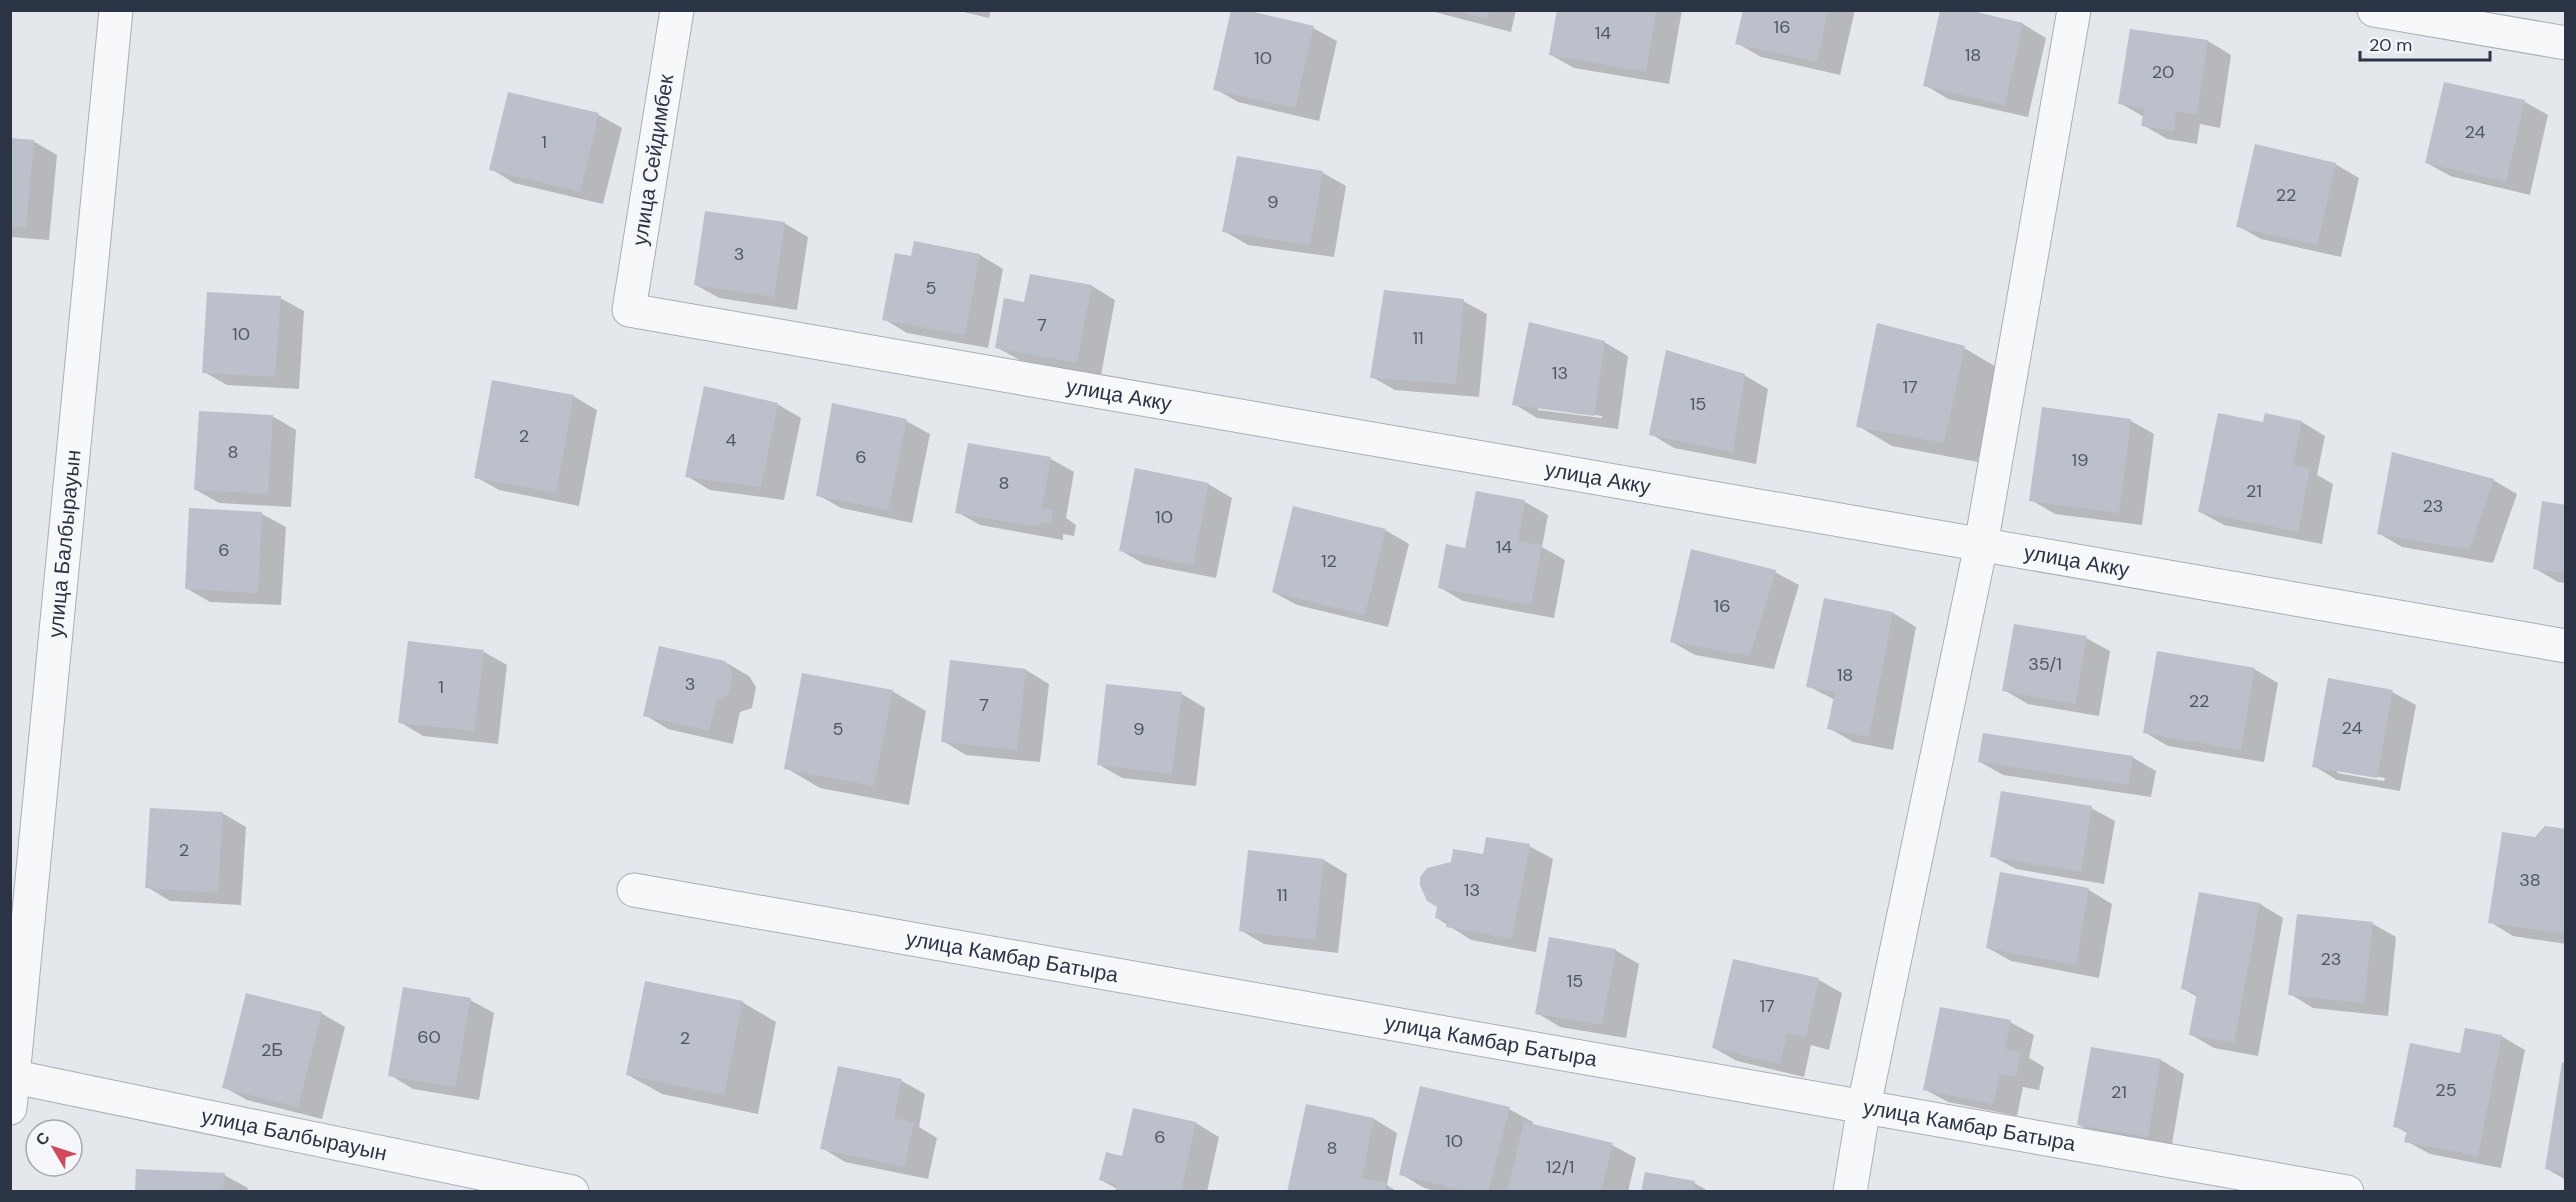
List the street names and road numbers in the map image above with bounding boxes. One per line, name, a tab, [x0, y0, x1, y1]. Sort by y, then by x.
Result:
street label: улица Сейдимбек	[626, 72, 680, 248]
street label: улица Акку	[1064, 372, 1174, 418]
street label: улица Балбырауын	[41, 448, 87, 639]
street label: улица Акку	[1543, 455, 1653, 501]
street label: улица Акку	[2022, 538, 2132, 584]
street label: улица Камбар Батыра	[904, 924, 1121, 989]
street label: улица Камбар Батыра	[1382, 1009, 1599, 1074]
street label: улица Камбар Батыра	[1861, 1093, 2078, 1158]
street label: улица Балбырауын	[199, 1102, 389, 1167]

